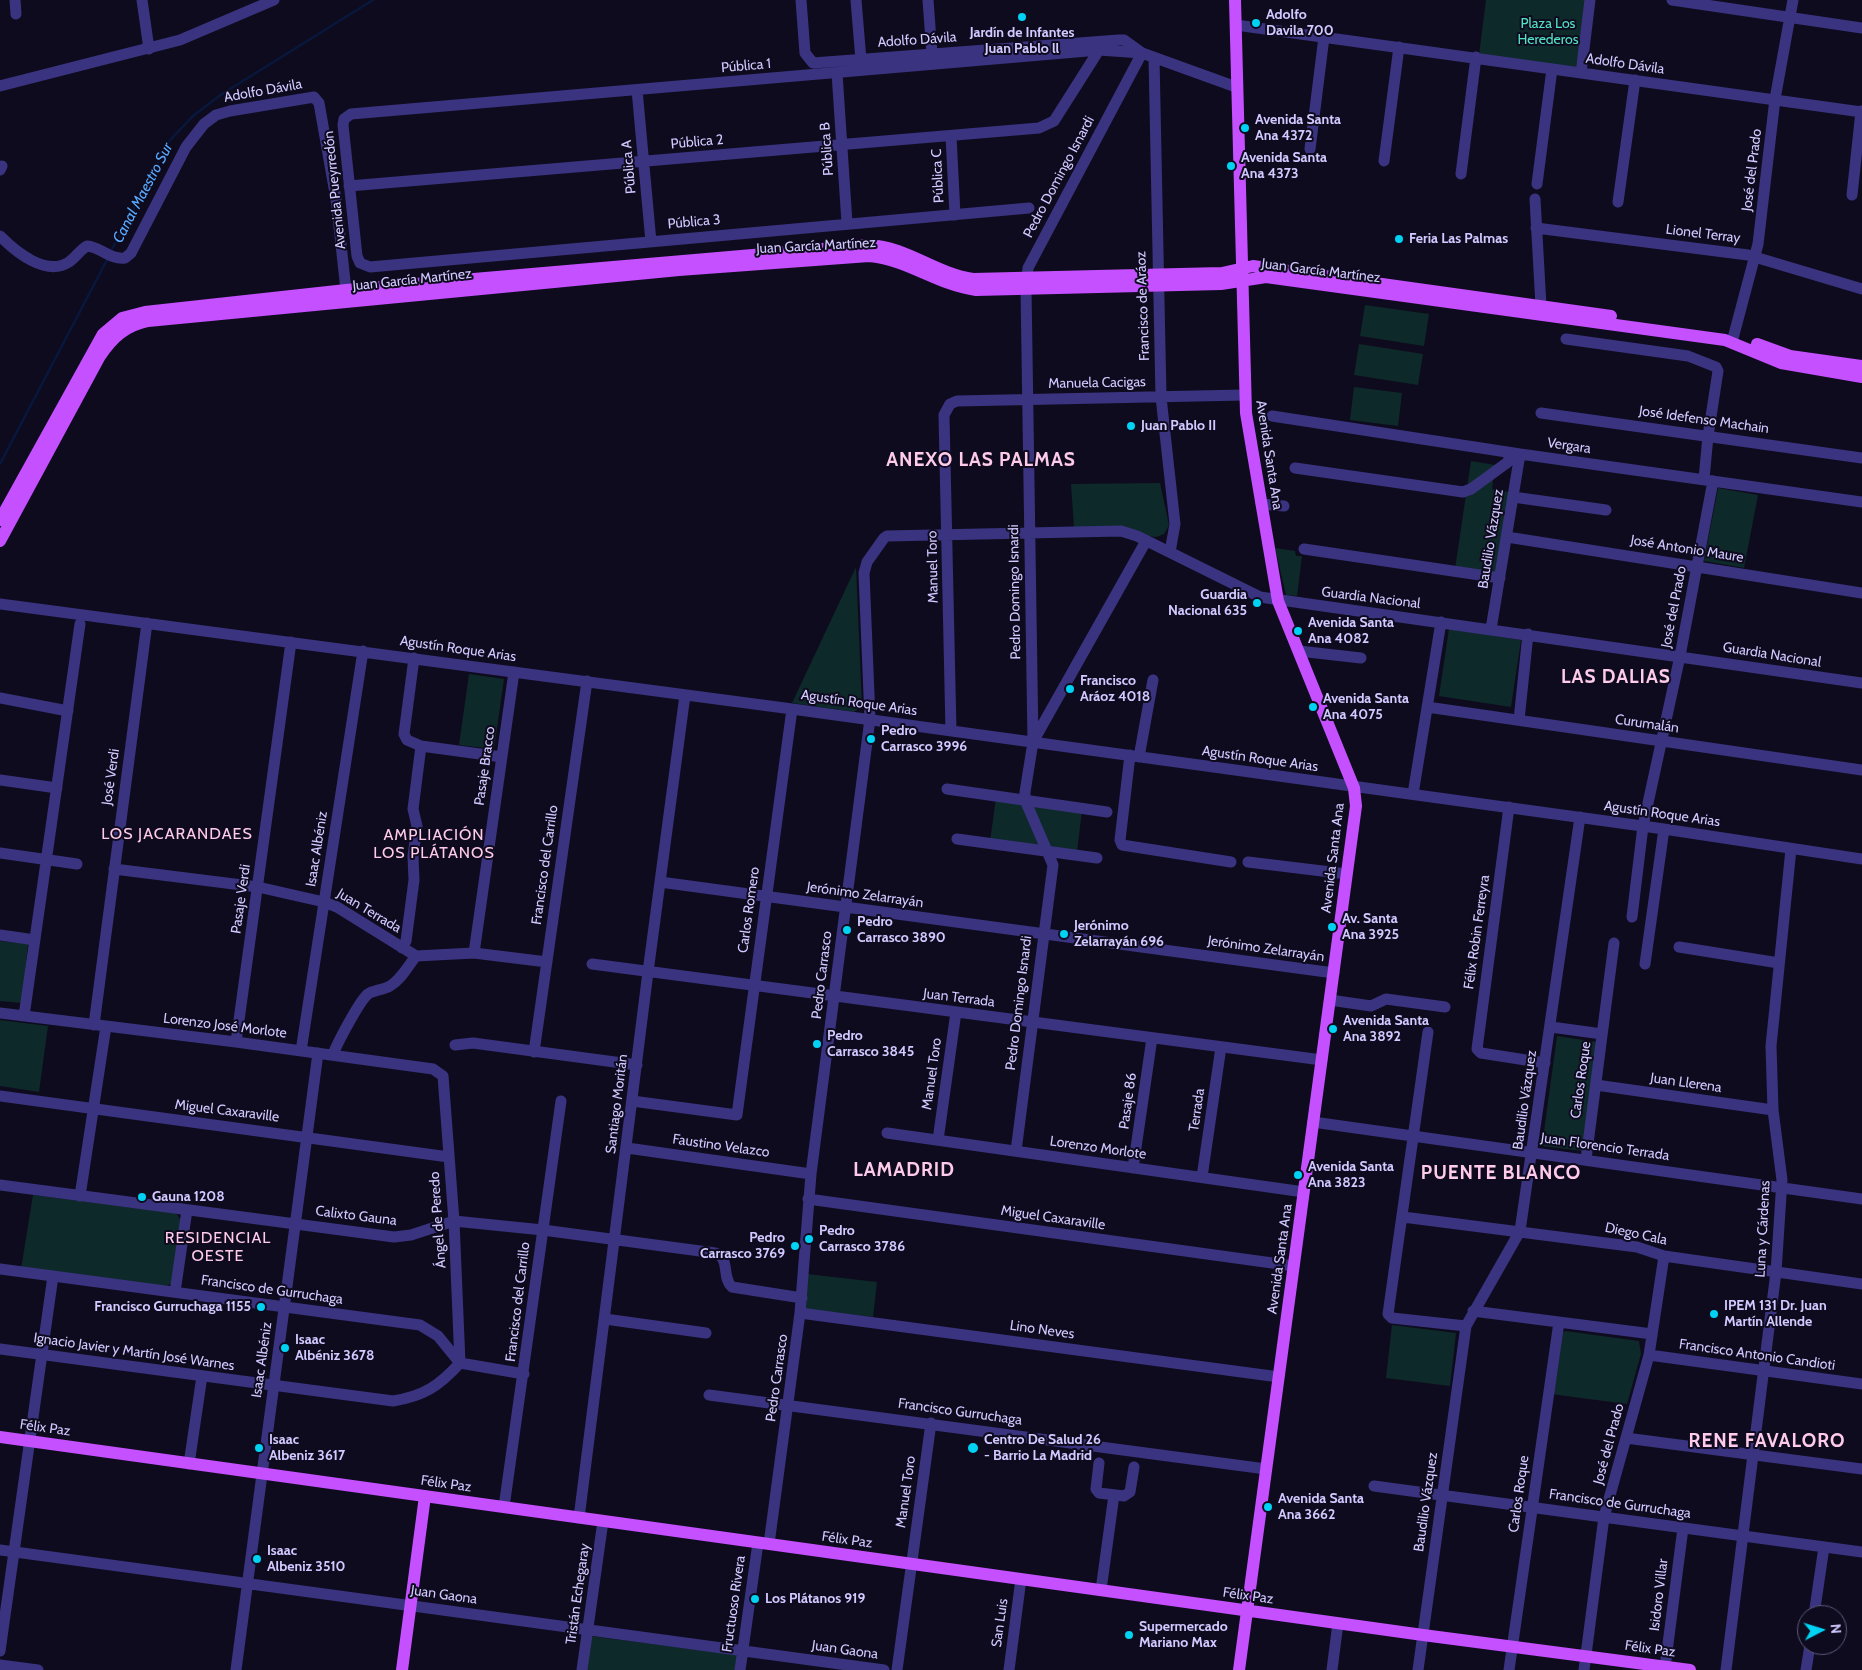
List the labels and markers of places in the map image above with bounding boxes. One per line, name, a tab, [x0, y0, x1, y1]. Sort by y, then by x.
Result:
place label: Adolfo Davila 700	[1266, 7, 1334, 40]
marker: Jardín de Infantes Juan Pablo ll	[1016, 11, 1028, 23]
marker: Adolfo Davila 700	[1250, 17, 1262, 29]
place label: Jardín de Infantes Juan Pablo ll	[970, 25, 1074, 58]
place label: Avenida Santa Ana 4372	[1255, 112, 1341, 144]
marker: Avenida Santa Ana 4372	[1239, 122, 1251, 134]
place label: Avenida Santa Ana 4373	[1241, 150, 1327, 182]
marker: Avenida Santa Ana 4373	[1225, 160, 1237, 172]
place label: Feria Las Palmas	[1409, 231, 1508, 247]
marker: Feria Las Palmas	[1393, 233, 1405, 245]
place label: Juan Pablo II	[1141, 418, 1216, 434]
marker: Juan Pablo II	[1125, 420, 1137, 432]
place label: Guardia Nacional 635	[1168, 587, 1247, 620]
marker: Guardia Nacional 635	[1251, 597, 1263, 609]
place label: Avenida Santa Ana 4082	[1308, 615, 1394, 648]
marker: Avenida Santa Ana 4082	[1292, 625, 1304, 637]
place label: Francisco Aráoz 4018	[1080, 673, 1150, 706]
marker: Francisco Aráoz 4018	[1064, 683, 1076, 695]
place label: Avenida Santa Ana 4075	[1323, 691, 1409, 724]
marker: Avenida Santa Ana 4075	[1307, 701, 1319, 713]
place label: Pedro Carrasco 3996	[881, 723, 967, 756]
marker: Pedro Carrasco 3996	[865, 733, 877, 745]
place label: Av. Santa Ana 3925	[1342, 911, 1399, 944]
place label: Pedro Carrasco 3890	[857, 914, 946, 946]
place label: Jerónimo Zelarrayán 696	[1074, 918, 1164, 950]
marker: Av. Santa Ana 3925	[1326, 921, 1338, 933]
marker: Pedro Carrasco 3890	[841, 924, 853, 936]
marker: Jerónimo Zelarrayán 696	[1058, 928, 1070, 940]
place label: Avenida Santa Ana 3892	[1343, 1013, 1429, 1046]
marker: Avenida Santa Ana 3892	[1327, 1023, 1339, 1035]
place label: Pedro Carrasco 3845	[827, 1028, 914, 1060]
marker: Pedro Carrasco 3845	[811, 1038, 823, 1050]
place label: Avenida Santa Ana 3823	[1308, 1159, 1394, 1192]
marker: Avenida Santa Ana 3823	[1292, 1169, 1304, 1181]
place label: Gauna 1208	[152, 1189, 225, 1205]
marker: Gauna 1208	[136, 1191, 148, 1203]
place label: Pedro Carrasco 3786	[819, 1223, 905, 1256]
place label: Pedro Carrasco 3769	[700, 1230, 785, 1262]
marker: Pedro Carrasco 3786	[803, 1233, 815, 1245]
marker: Pedro Carrasco 3769	[789, 1240, 801, 1252]
place label: IPEM 131 Dr. Juan Martín Allende	[1724, 1298, 1827, 1330]
place label: Francisco Gurruchaga 1155	[94, 1299, 251, 1315]
marker: Francisco Gurruchaga 1155	[255, 1301, 267, 1313]
marker: IPEM 131 Dr. Juan Martín Allende	[1708, 1308, 1720, 1320]
place label: Isaac Albéniz 3678	[295, 1332, 374, 1364]
marker: Isaac Albéniz 3678	[279, 1342, 291, 1354]
place label: Isaac Albeniz 3617	[269, 1432, 345, 1464]
place label: Centro De Salud 26 - Barrio La Madrid	[984, 1432, 1101, 1464]
marker: Centro De Salud 26 - Barrio La Madrid	[966, 1441, 980, 1455]
marker: Isaac Albeniz 3617	[253, 1442, 265, 1454]
place label: Avenida Santa Ana 3662	[1278, 1491, 1364, 1524]
marker: Avenida Santa Ana 3662	[1262, 1501, 1274, 1513]
place label: Isaac Albeniz 3510	[267, 1543, 345, 1575]
marker: Isaac Albeniz 3510	[251, 1553, 263, 1565]
place label: Los Plátanos 919	[765, 1591, 865, 1607]
marker: Los Plátanos 919	[749, 1593, 761, 1605]
place label: Supermercado Mariano Max	[1139, 1619, 1228, 1651]
marker: Supermercado Mariano Max	[1123, 1629, 1135, 1641]

